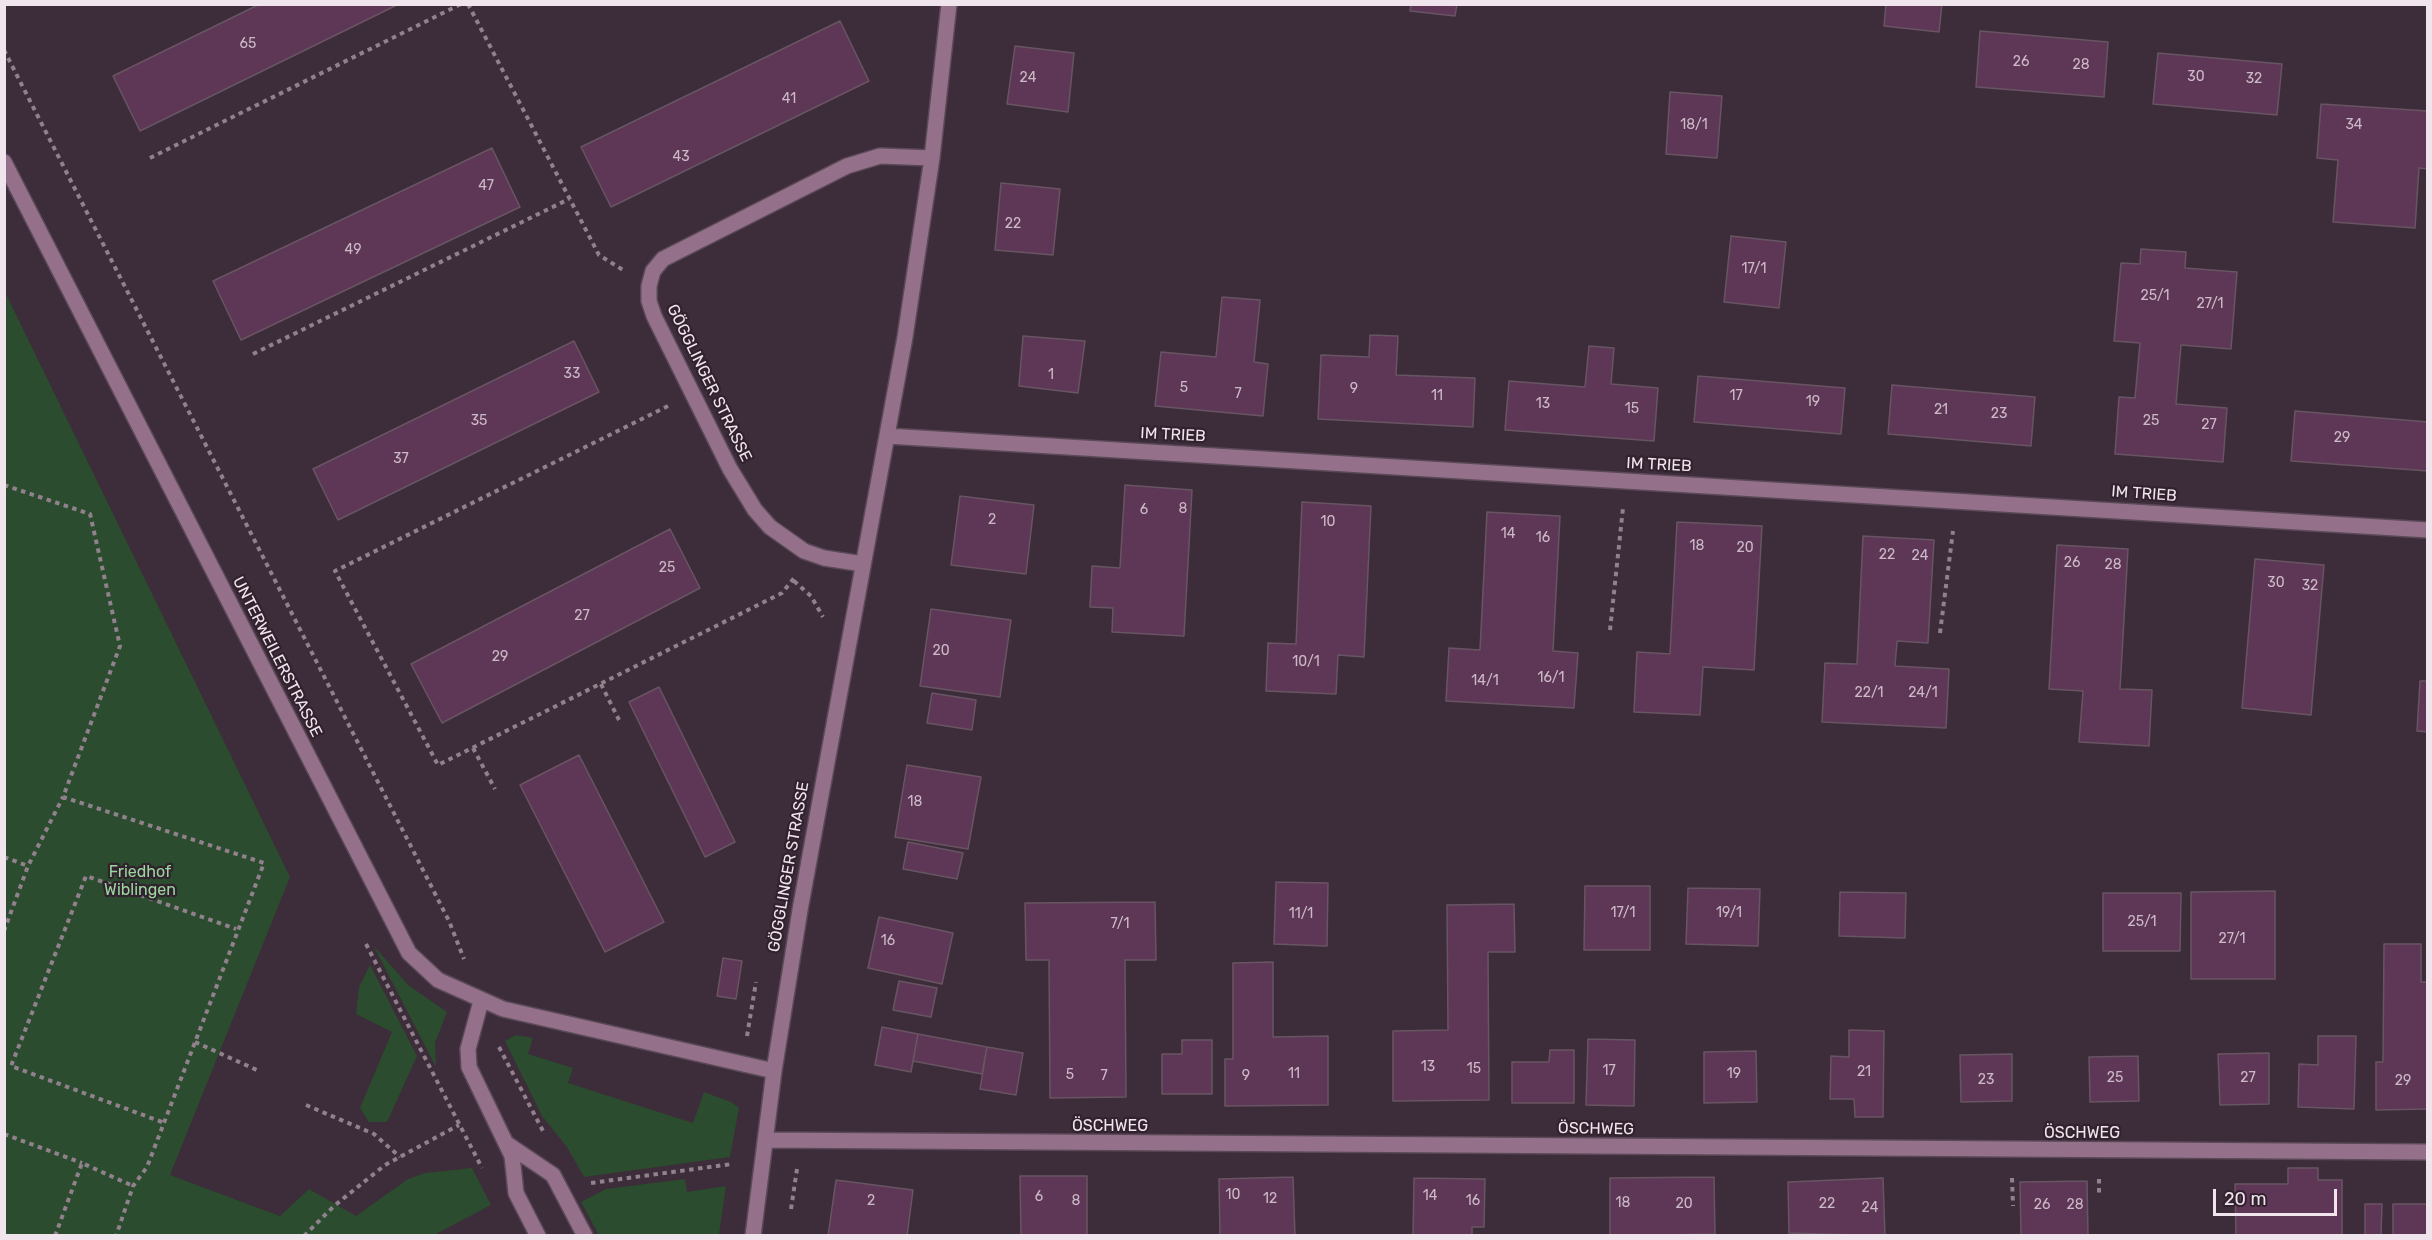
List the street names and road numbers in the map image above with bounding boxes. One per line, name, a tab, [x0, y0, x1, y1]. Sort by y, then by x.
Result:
street label: GÖGGLINGER STRASSE	[663, 301, 755, 465]
street label: IM TRIEB	[1140, 424, 1206, 446]
street label: IM TRIEB	[1626, 454, 1692, 476]
street label: IM TRIEB	[2111, 482, 2177, 506]
street label: UNTERWEILERSTRASSE	[228, 574, 326, 740]
street label: GÖGGLINGER STRASSE	[765, 780, 813, 954]
street label: ÖSCHWEG	[1072, 1116, 1148, 1136]
street label: ÖSCHWEG	[1558, 1119, 1634, 1139]
street label: ÖSCHWEG	[2044, 1123, 2120, 1143]

